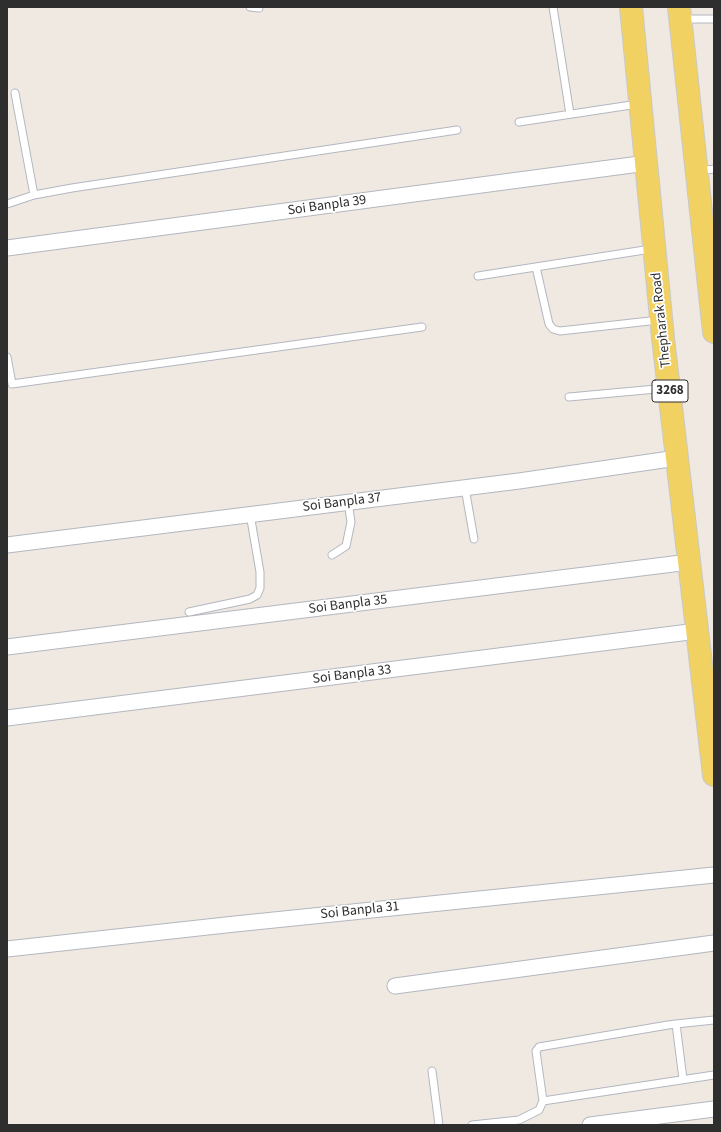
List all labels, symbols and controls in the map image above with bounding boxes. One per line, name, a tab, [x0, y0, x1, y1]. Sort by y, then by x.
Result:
street label: Soi Banpla 39	[287, 192, 367, 220]
street label: Thepharak Road	[649, 271, 675, 369]
road number: 3268	[652, 380, 688, 402]
street label: Soi Banpla 37	[302, 490, 382, 516]
street label: Soi Banpla 35	[308, 592, 388, 618]
street label: Soi Banpla 33	[312, 662, 392, 688]
street label: Soi Banpla 31	[320, 898, 400, 924]

